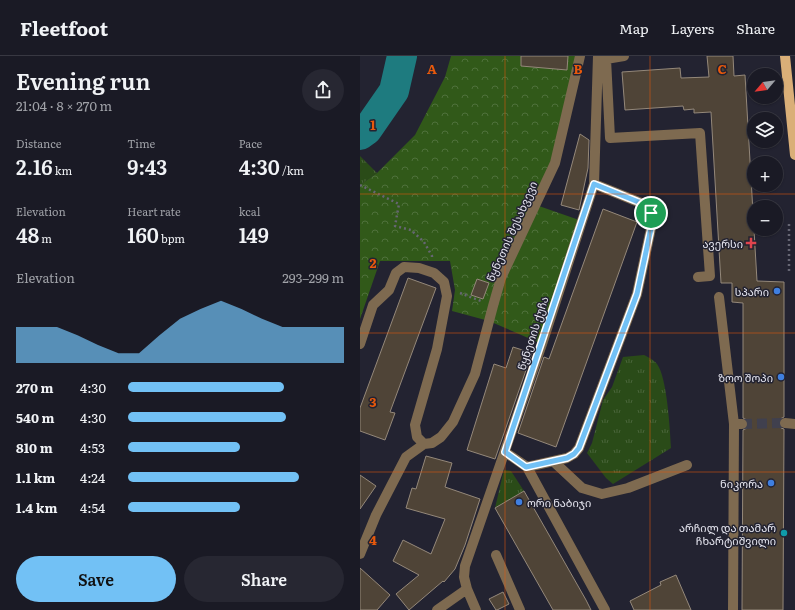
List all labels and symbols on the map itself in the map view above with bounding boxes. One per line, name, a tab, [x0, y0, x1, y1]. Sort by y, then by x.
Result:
text: A	[427, 59, 437, 78]
text: B	[574, 59, 583, 78]
text: C	[717, 59, 727, 78]
north arrow	[747, 68, 783, 104]
text: 1	[370, 115, 376, 134]
street label: წყნეთის შესახვევი	[482, 178, 540, 284]
pin	[634, 196, 668, 230]
place label: ავერსი	[703, 235, 743, 251]
marker: ავერსი	[746, 238, 756, 248]
text: 2	[370, 253, 377, 272]
place label: სპარი	[735, 283, 769, 299]
marker: სპარი	[772, 286, 782, 296]
street label: წყნეთის ქუჩა	[513, 294, 551, 372]
place label: ზოო შოპი	[718, 369, 773, 385]
marker: ზოო შოპი	[776, 372, 786, 382]
text: 3	[369, 392, 377, 411]
place label: ნიკორა	[720, 475, 763, 491]
marker: ნიკორა	[766, 478, 776, 488]
place label: ორი ნაბიჯი	[527, 494, 591, 510]
marker: ორი ნაბიჯი	[514, 497, 524, 507]
place label: არჩილ და თამარ ჩხარტიშვილი	[679, 519, 776, 548]
marker: არჩილ და თამარ ჩხარტიშვილი	[779, 528, 789, 538]
text: 4	[369, 530, 377, 549]

